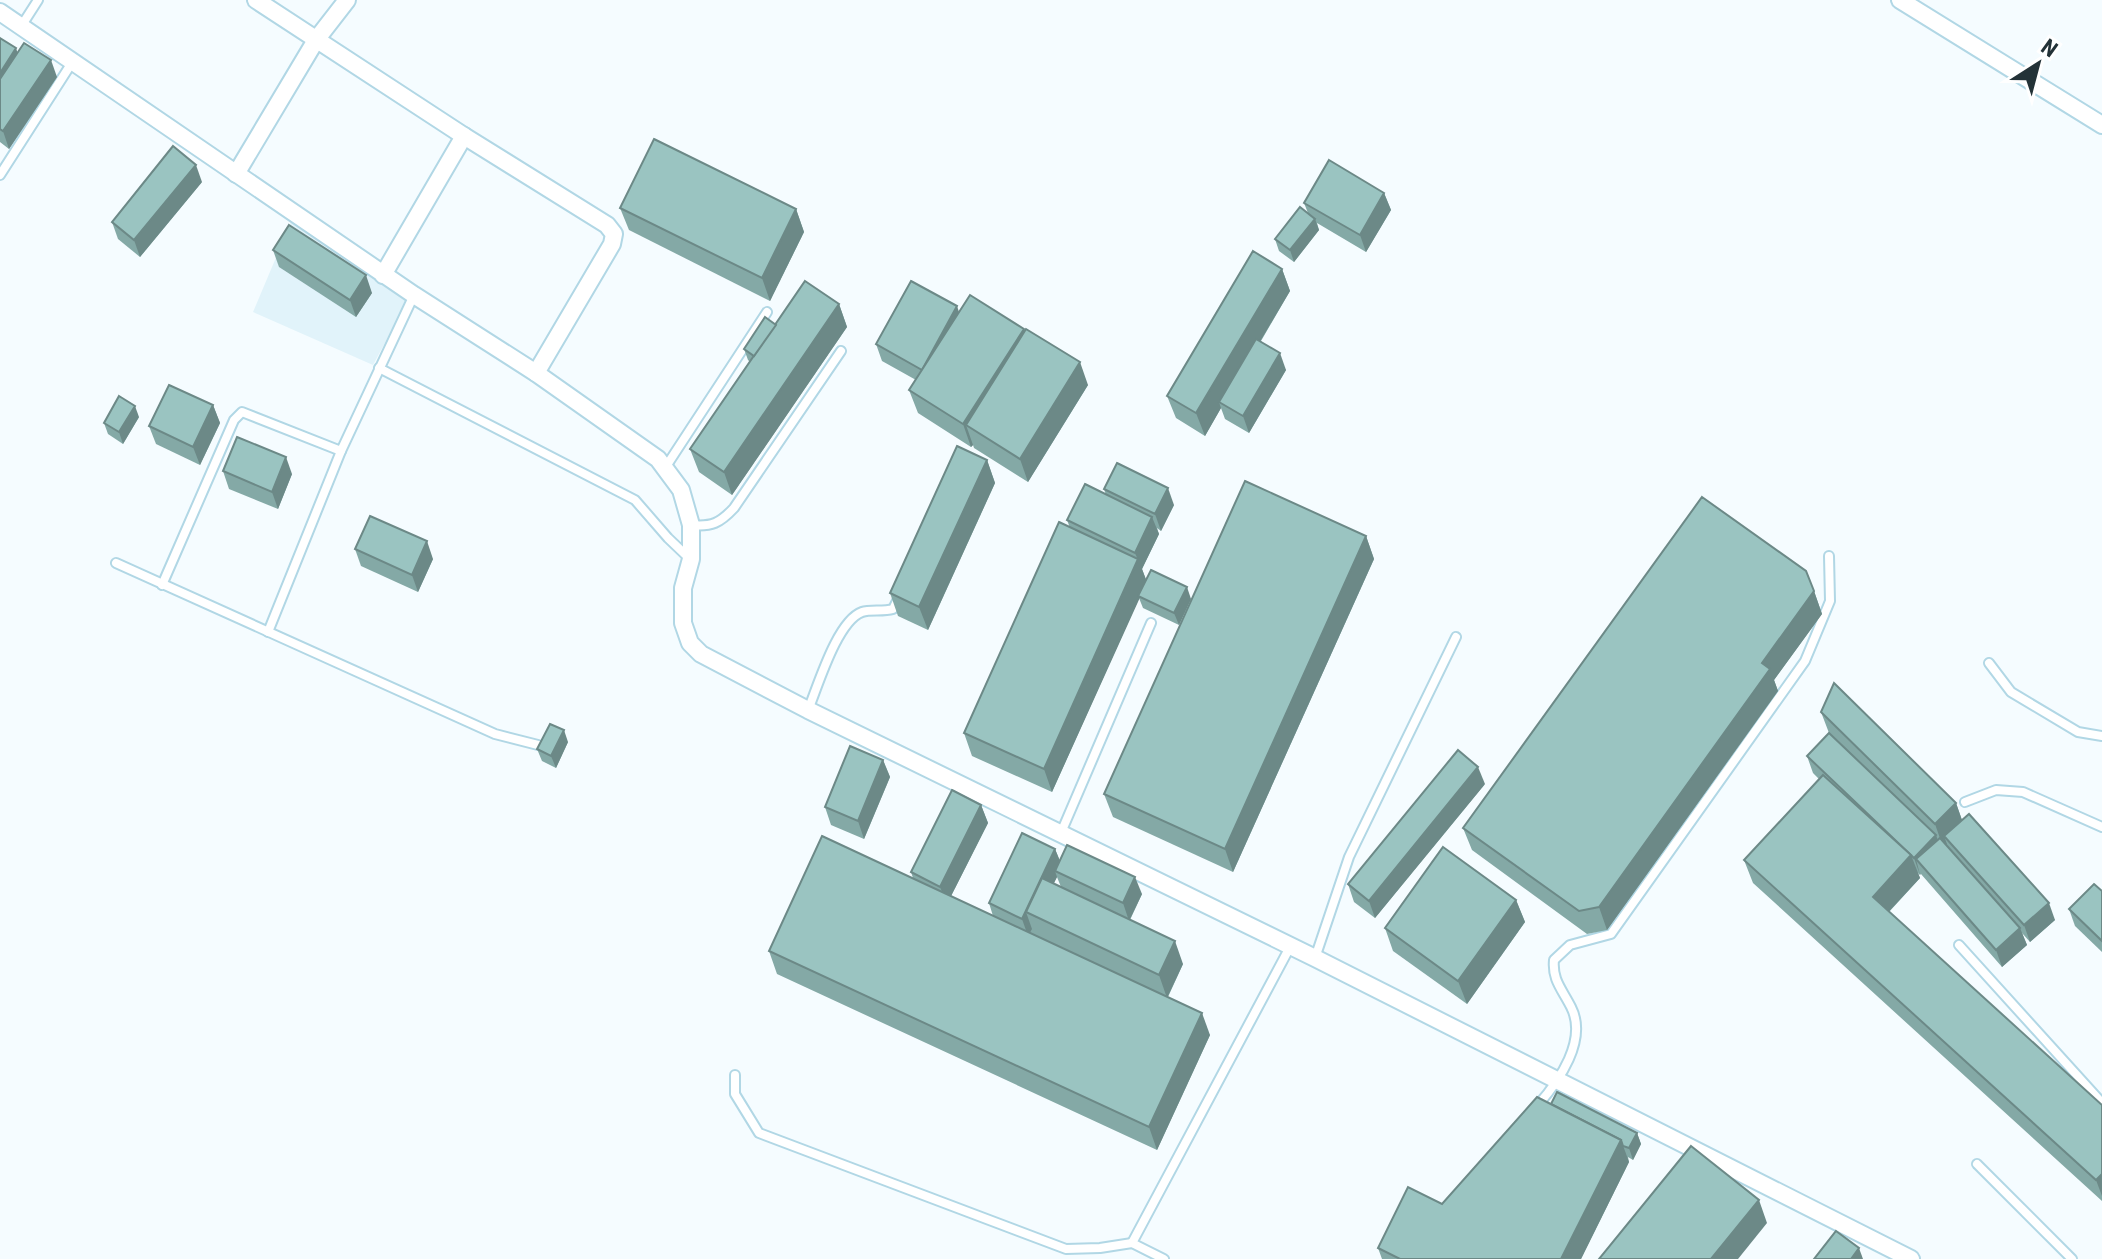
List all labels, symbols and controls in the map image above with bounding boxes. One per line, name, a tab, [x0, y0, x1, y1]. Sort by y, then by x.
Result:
north arrow	[1998, 24, 2078, 104]
text: N	[2037, 34, 2062, 62]

